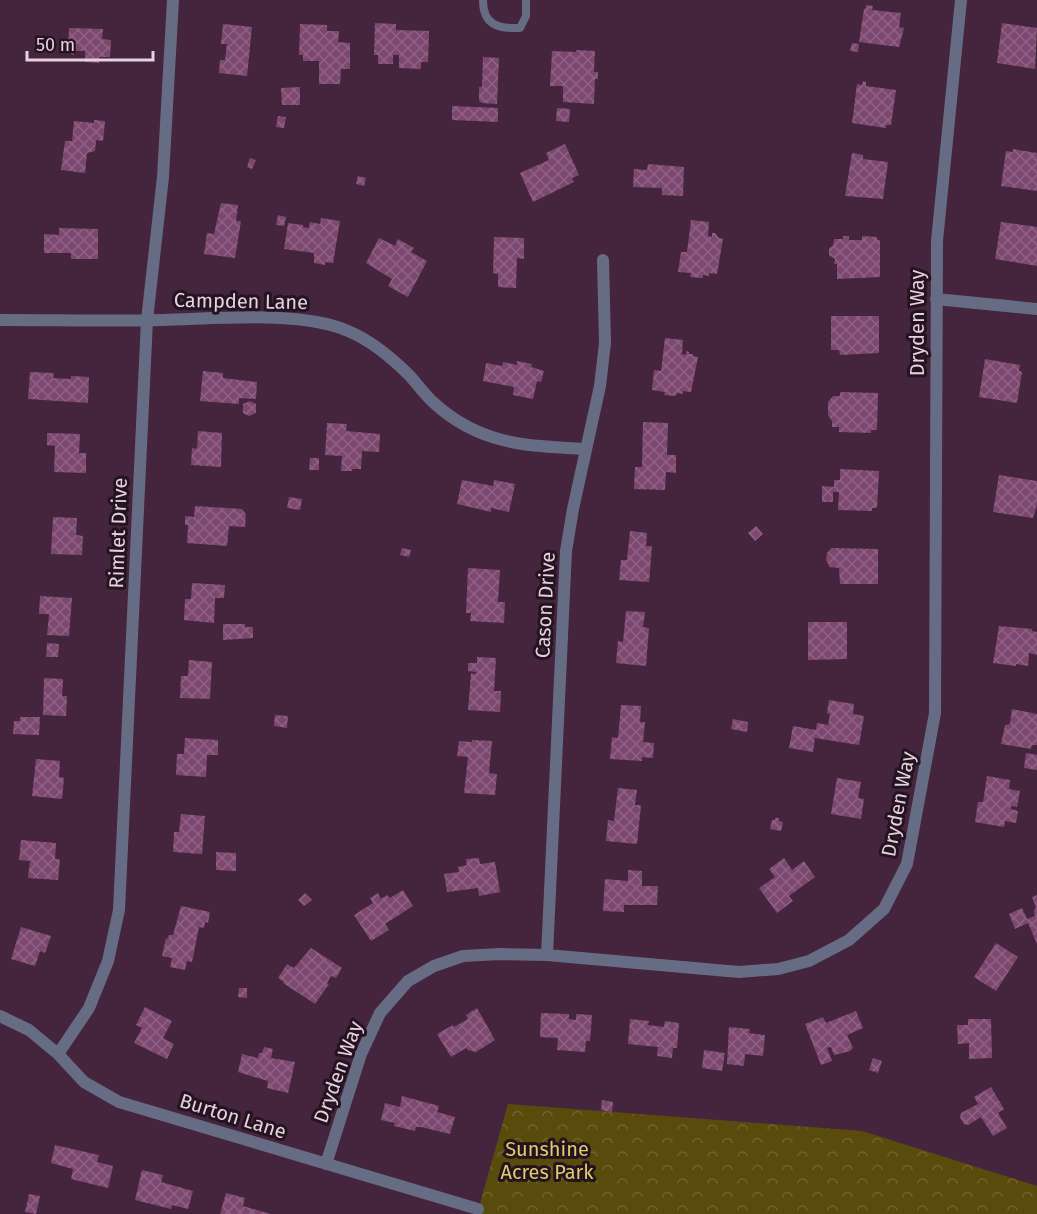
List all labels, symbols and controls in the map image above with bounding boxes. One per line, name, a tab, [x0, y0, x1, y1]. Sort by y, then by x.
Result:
scale bar	[27, 24, 153, 62]
text: 50 m	[36, 34, 75, 56]
street label: Dryden Way	[905, 270, 929, 376]
street label: Campden Lane	[174, 288, 308, 314]
street label: Rimlet Drive	[104, 477, 132, 589]
street label: Cason Drive	[530, 551, 560, 659]
street label: Dryden Way	[876, 749, 920, 859]
street label: Dryden Way	[308, 1018, 368, 1126]
street label: Burton Lane	[177, 1088, 289, 1144]
park label: Sunshine Acres Park	[500, 1137, 594, 1184]

